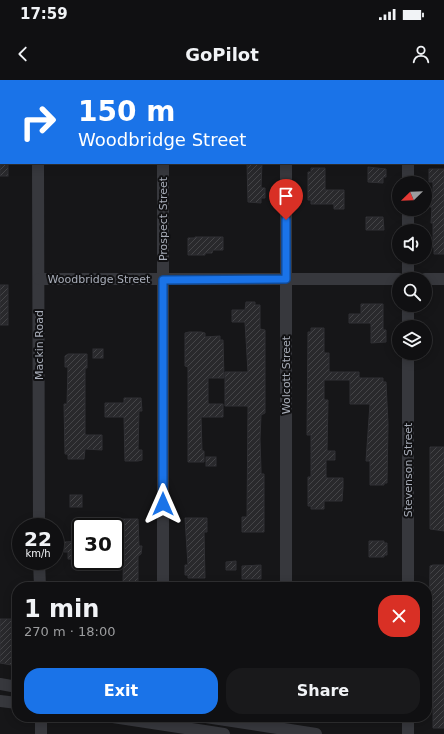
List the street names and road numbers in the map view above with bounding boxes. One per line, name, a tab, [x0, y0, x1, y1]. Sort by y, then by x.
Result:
street label: Prospect Street	[157, 176, 170, 261]
street label: Woodbridge Street	[48, 273, 151, 286]
street label: Mackin Road	[33, 310, 46, 380]
street label: Wolcott Street	[280, 335, 293, 414]
street label: Stevenson Street	[402, 422, 415, 517]

